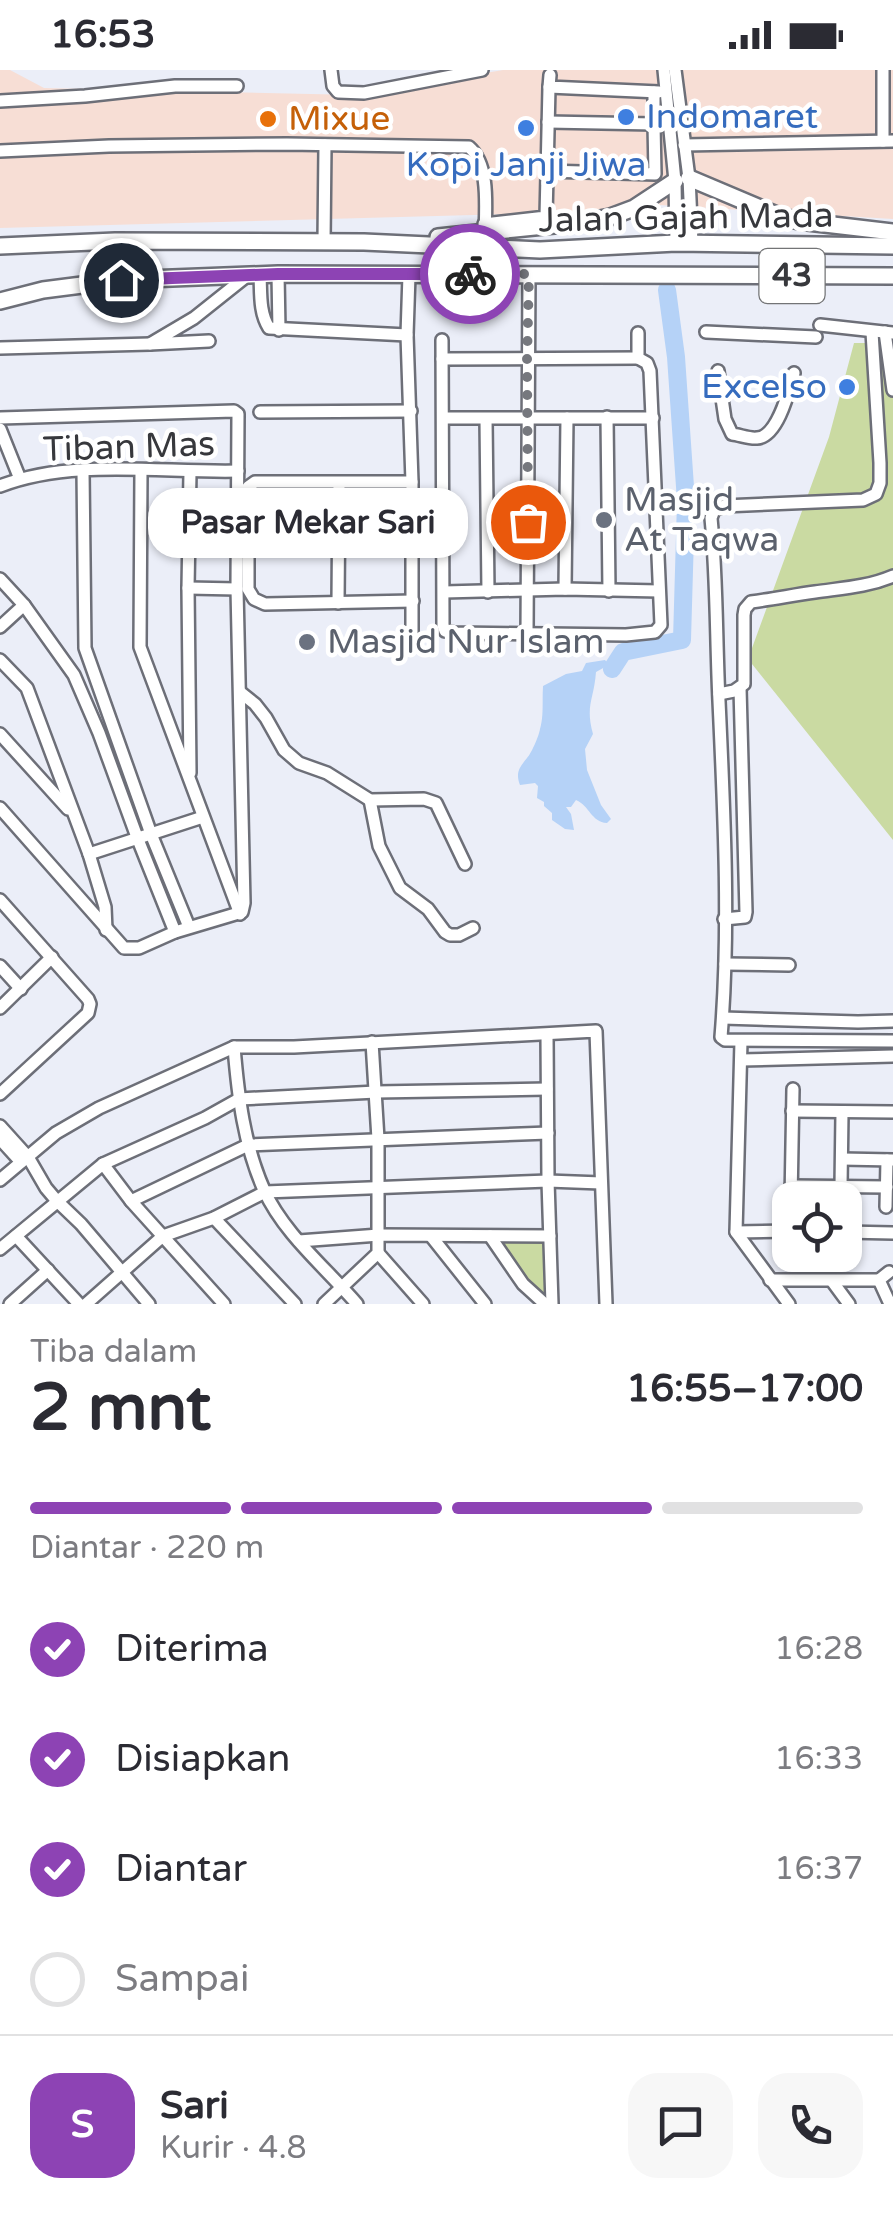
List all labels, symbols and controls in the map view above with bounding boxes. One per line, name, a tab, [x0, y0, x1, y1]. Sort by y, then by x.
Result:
text: 16:53	[50, 12, 155, 58]
place label: Indomaret	[646, 96, 818, 138]
place label: Mixue	[288, 98, 390, 140]
marker: Indomaret	[615, 106, 637, 128]
marker: Mixue	[257, 108, 279, 130]
marker: Kopi Janji Jiwa	[515, 117, 537, 139]
place label: Kopi Janji Jiwa	[406, 144, 646, 186]
street label: Jalan Gajah Mada	[538, 194, 834, 242]
courier	[420, 224, 520, 324]
pin	[79, 238, 164, 323]
icon: bike	[443, 247, 498, 302]
road number: 43	[760, 249, 824, 303]
icon: home	[94, 253, 149, 308]
place label: Excelso	[701, 366, 827, 408]
marker: Excelso	[836, 376, 858, 398]
street label: Tiban Mas	[42, 423, 216, 471]
place label: Masjid At Taqwa	[624, 479, 779, 561]
pin	[486, 480, 571, 565]
callout: Pasar Mekar Sari	[148, 487, 468, 557]
icon: bag	[501, 495, 556, 550]
text: Pasar Mekar Sari	[181, 504, 435, 542]
marker: Masjid At Taqwa	[593, 509, 615, 531]
place label: Masjid Nur Islam	[327, 621, 604, 663]
marker: Masjid Nur Islam	[296, 631, 318, 653]
map controls	[772, 1182, 862, 1272]
button: locate	[772, 1182, 862, 1272]
text: Tiba dalam	[30, 1333, 197, 1371]
text: 16:55–17:00	[626, 1366, 863, 1412]
text: 2 mnt	[30, 1369, 211, 1448]
text: Diantar · 220 m	[30, 1529, 264, 1567]
icon: check	[30, 1622, 85, 1677]
text: Diterima	[115, 1626, 269, 1672]
text: 16:28	[774, 1630, 863, 1668]
icon: check	[30, 1732, 85, 1787]
text: Disiapkan	[115, 1736, 291, 1782]
text: 16:33	[774, 1740, 863, 1778]
icon: check	[30, 1842, 85, 1897]
text: Diantar	[115, 1846, 247, 1892]
text: 16:37	[774, 1850, 863, 1888]
text: Sampai	[115, 1956, 249, 2002]
button: chat	[628, 2073, 733, 2178]
button: phone	[758, 2073, 863, 2178]
text: Sari	[160, 2083, 229, 2129]
text: S	[71, 2102, 94, 2148]
text: Kurir · 4.8	[160, 2129, 307, 2167]

